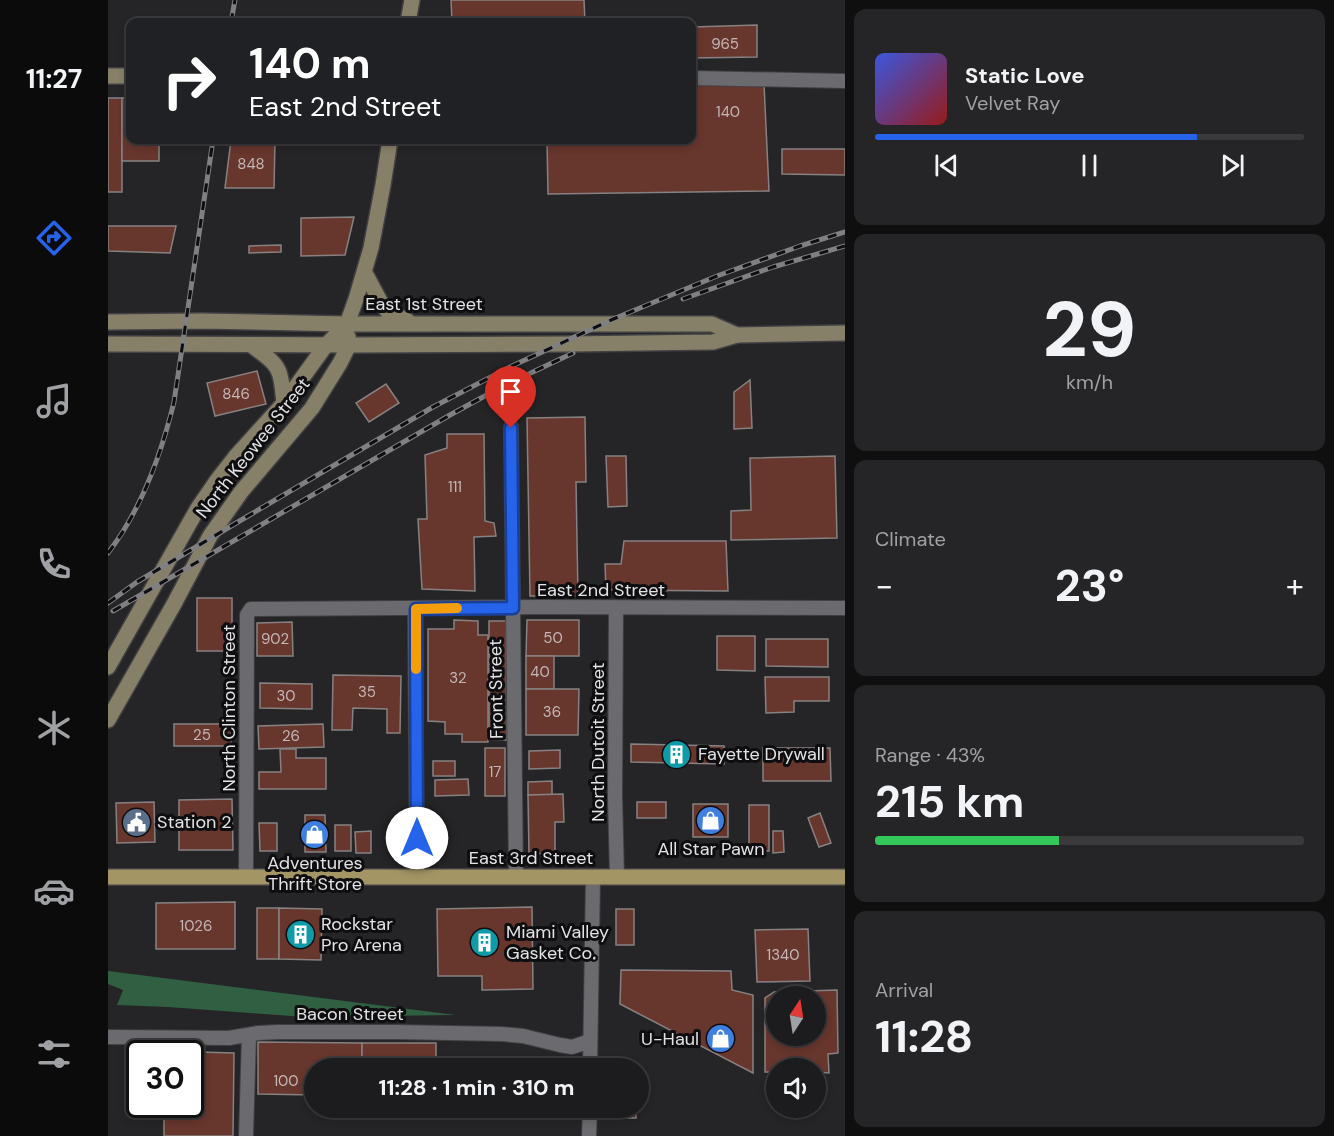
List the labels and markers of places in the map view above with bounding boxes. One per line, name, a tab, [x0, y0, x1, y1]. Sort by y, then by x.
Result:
pin	[485, 366, 536, 428]
building icon: Fayette Drywall	[661, 738, 693, 770]
place label: Fayette Drywall	[698, 742, 825, 766]
shop icon: All Star Pawn	[695, 804, 727, 836]
public building icon: Station 2	[120, 806, 152, 838]
place label: Station 2	[157, 810, 232, 834]
shop icon: Adventures Thrift Store	[299, 818, 331, 850]
place label: All Star Pawn	[657, 837, 765, 861]
place label: Adventures Thrift Store	[267, 851, 363, 896]
place label: Rockstar Pro Arena	[321, 912, 402, 957]
building icon: Rockstar Pro Arena	[284, 918, 316, 950]
place label: Miami Valley Gasket Co.	[506, 920, 609, 965]
building icon: Miami Valley Gasket Co.	[469, 926, 501, 958]
shop icon: U-Haul	[704, 1023, 736, 1055]
place label: U-Haul	[641, 1027, 699, 1051]

